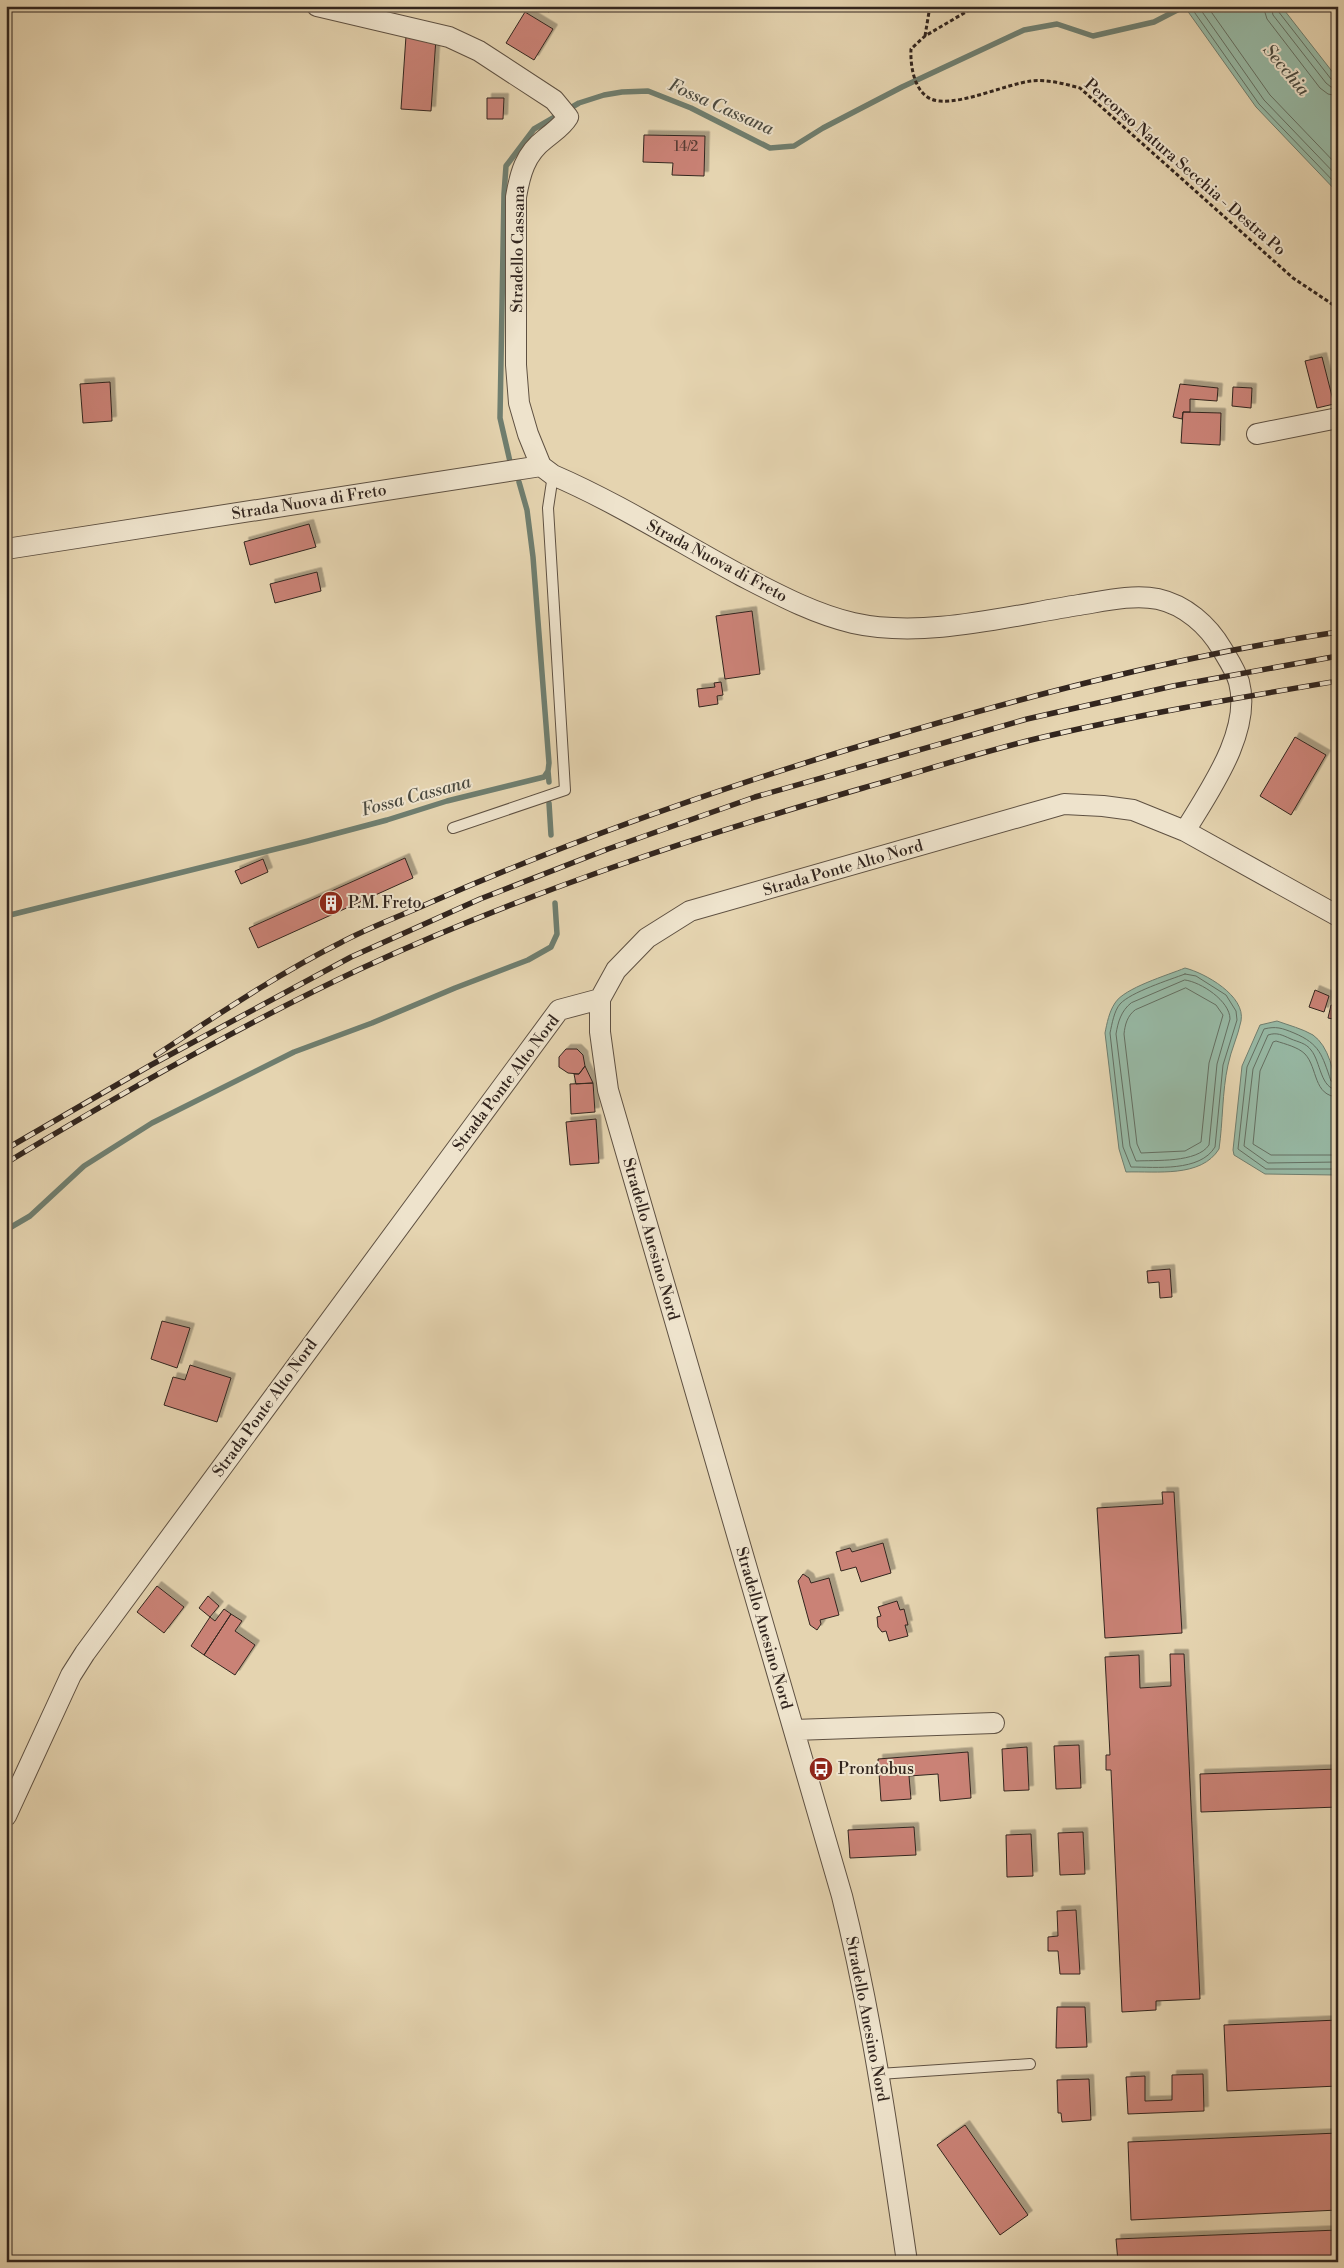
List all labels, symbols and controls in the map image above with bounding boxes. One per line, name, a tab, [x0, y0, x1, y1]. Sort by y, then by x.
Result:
water label: Secchia	[1258, 39, 1315, 102]
water label: Fossa Cassana	[665, 74, 778, 141]
street label: Percorso Natura Secchia - Destra Po	[1080, 74, 1290, 260]
house number: 14/2	[674, 138, 698, 156]
street label: Stradello Cassana	[507, 184, 529, 313]
street label: Strada Nuova di Freto	[230, 480, 388, 524]
street label: Strada Nuova di Freto	[643, 515, 791, 607]
water label: Fossa Cassana	[359, 770, 474, 822]
street label: Strada Ponte Alto Nord	[761, 836, 925, 900]
building icon: P.M. Freto	[318, 890, 344, 916]
place label: P.M. Freto	[348, 893, 422, 913]
street label: Strada Ponte Alto Nord	[448, 1011, 564, 1155]
street label: Stradello Anesino Nord	[618, 1155, 684, 1323]
street label: Strada Ponte Alto Nord	[208, 1335, 322, 1481]
street label: Stradello Anesino Nord	[731, 1544, 797, 1712]
bus stop icon: Prontobus	[808, 1756, 834, 1782]
place label: Prontobus	[838, 1759, 914, 1779]
street label: Stradello Anesino Nord	[841, 1935, 893, 2103]

